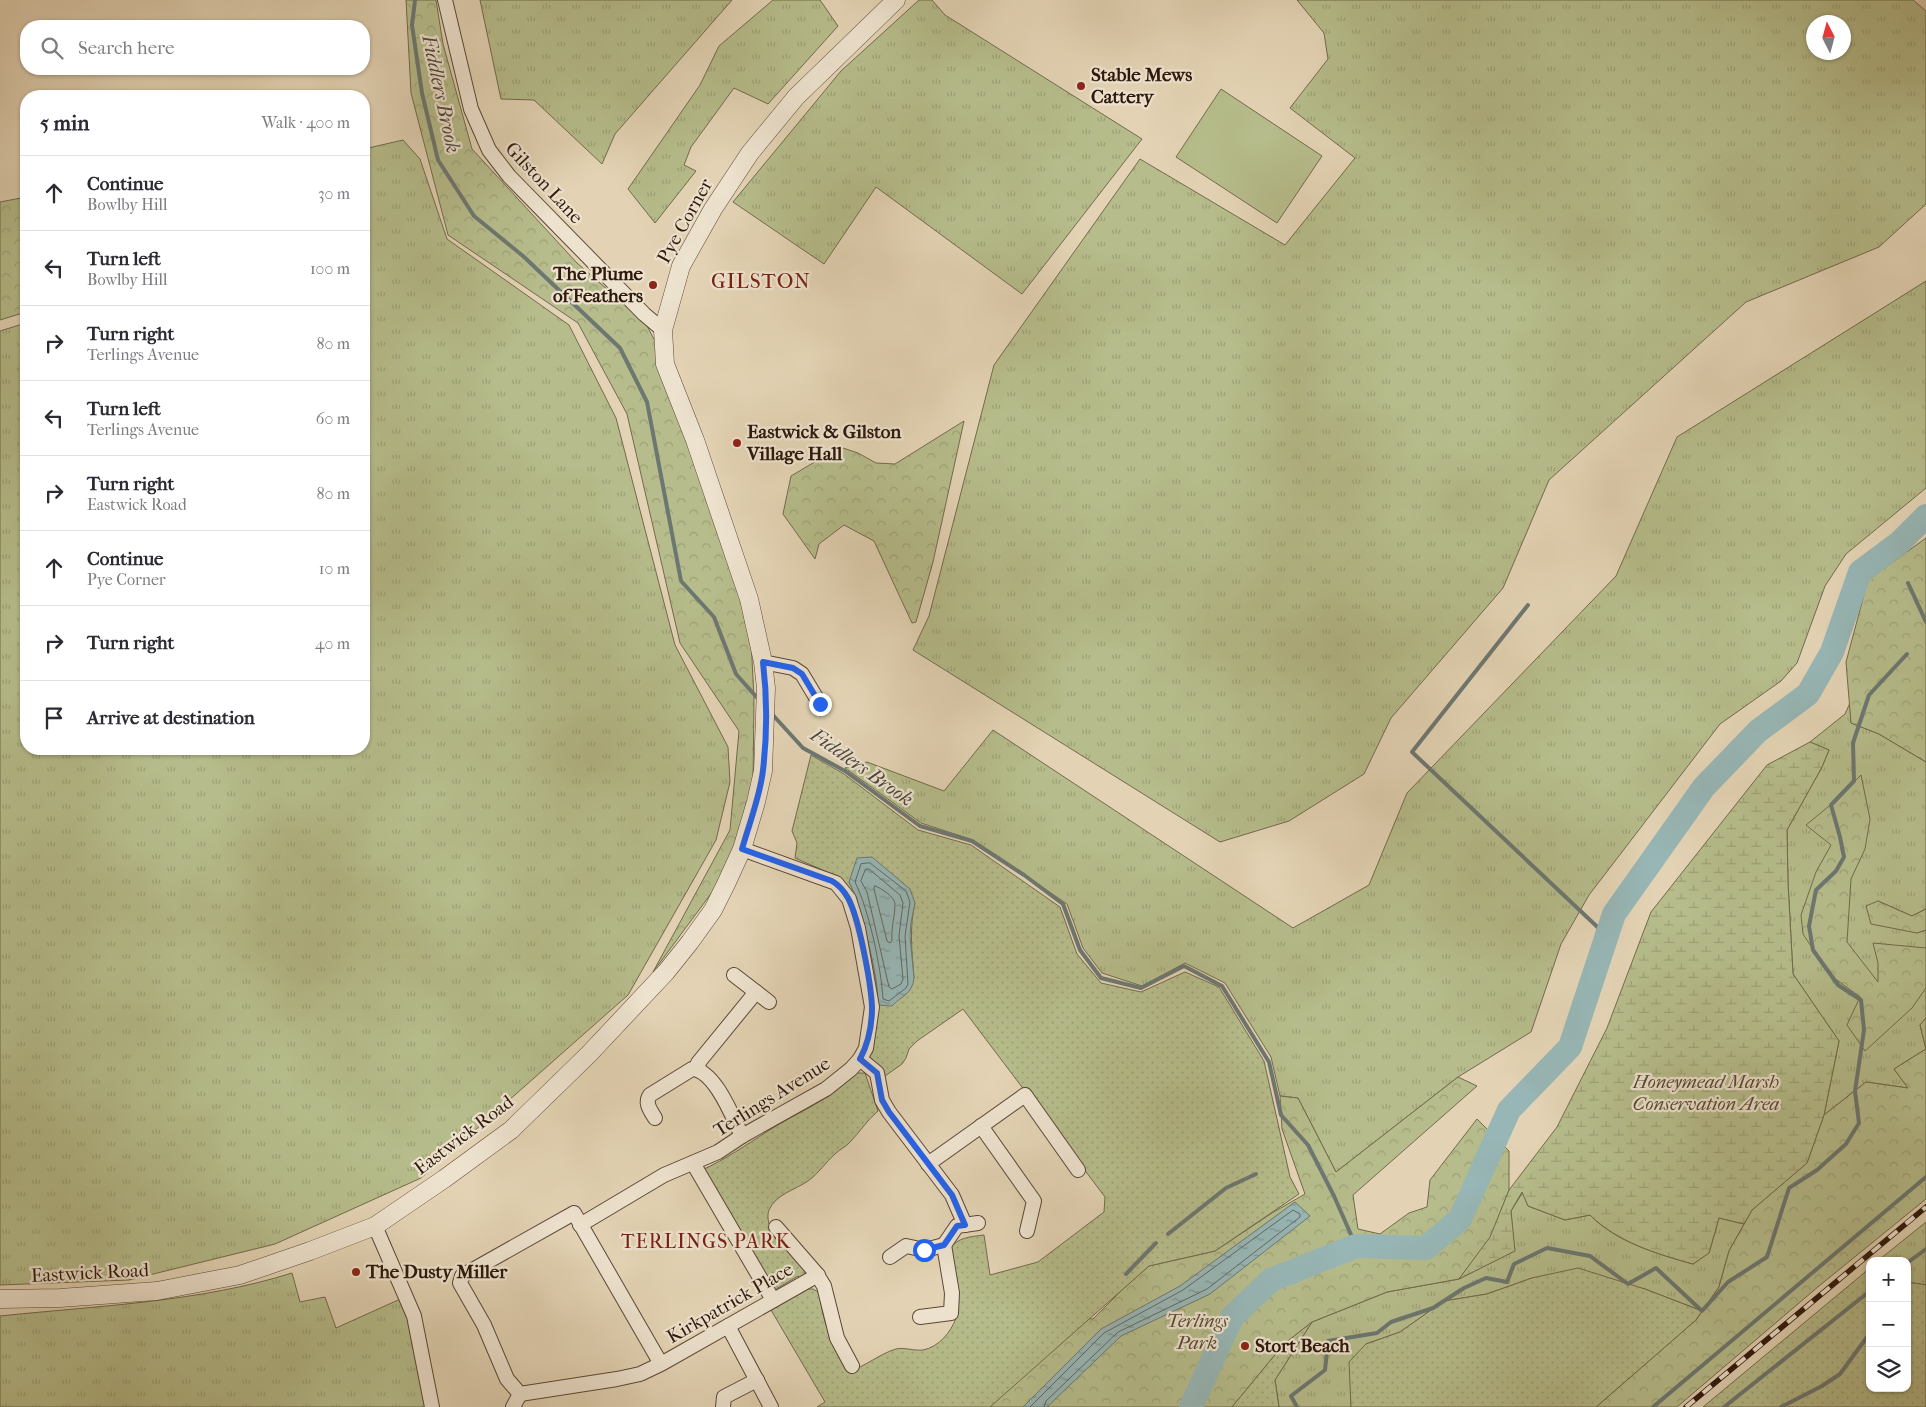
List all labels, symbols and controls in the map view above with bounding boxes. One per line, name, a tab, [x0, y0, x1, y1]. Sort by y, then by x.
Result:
north arrow	[1806, 15, 1851, 60]
search box	[20, 20, 370, 75]
water label: Fiddlers Brook	[417, 32, 465, 155]
icon: search	[38, 34, 66, 62]
text: Search here	[78, 37, 174, 59]
place label: Stable Mews Cattery	[1091, 64, 1192, 108]
marker: Stable Mews Cattery	[1075, 80, 1087, 92]
text: 5 min	[40, 111, 89, 135]
text: Walk · 400 m	[261, 113, 350, 132]
street label: Gilston Lane	[501, 138, 587, 228]
text: Continue	[87, 173, 163, 195]
street label: Pye Corner	[653, 174, 718, 267]
icon: ahead	[40, 179, 68, 207]
text: 30 m	[318, 184, 350, 203]
text: Bowlby Hill	[87, 195, 167, 214]
text: Turn left	[87, 248, 161, 270]
icon: left	[40, 254, 68, 282]
text: 100 m	[310, 259, 350, 278]
place label: The Plume of Feathers	[552, 263, 644, 307]
district label: GILSTON	[711, 269, 811, 293]
text: Bowlby Hill	[87, 270, 167, 289]
marker: The Plume of Feathers	[647, 279, 659, 291]
text: Turn right	[87, 323, 174, 345]
icon: right	[40, 329, 68, 357]
text: 80 m	[316, 334, 350, 353]
text: Terlings Avenue	[87, 345, 199, 364]
text: Turn left	[87, 398, 161, 420]
icon: left	[40, 404, 68, 432]
text: 60 m	[316, 409, 350, 428]
text: Terlings Avenue	[87, 420, 199, 439]
place label: Eastwick & Gilston Village Hall	[746, 421, 902, 465]
marker: Eastwick & Gilston Village Hall	[731, 437, 743, 449]
text: Turn right	[87, 473, 174, 495]
icon: right	[40, 479, 68, 507]
text: 80 m	[316, 484, 350, 503]
text: Eastwick Road	[87, 495, 187, 514]
text: Continue	[87, 548, 163, 570]
icon: ahead	[40, 554, 68, 582]
text: 10 m	[319, 559, 350, 578]
text: Pye Corner	[87, 570, 166, 589]
icon: right	[40, 629, 68, 657]
text: Turn right	[87, 632, 174, 654]
text: 40 m	[315, 634, 350, 653]
route end	[809, 693, 832, 716]
icon: arrive	[40, 704, 68, 732]
text: Arrive at destination	[87, 707, 255, 729]
water label: Fiddlers Brook	[806, 723, 918, 811]
street label: Terlings Avenue	[710, 1052, 834, 1142]
park label: Honeymead Marsh Conservation Area	[1632, 1071, 1780, 1115]
street label: Eastwick Road	[410, 1090, 518, 1179]
district label: TERLINGS PARK	[621, 1230, 792, 1253]
route start	[913, 1239, 936, 1262]
map controls	[1866, 1257, 1911, 1392]
button: +	[1866, 1257, 1911, 1302]
street label: Kirkpatrick Place	[663, 1258, 797, 1348]
street label: Eastwick Road	[30, 1259, 150, 1287]
place label: The Dusty Miller	[365, 1261, 508, 1283]
marker: The Dusty Miller	[350, 1266, 362, 1278]
button: −	[1866, 1302, 1911, 1347]
park label: Terlings Park	[1166, 1310, 1229, 1354]
place label: Stort Beach	[1255, 1335, 1350, 1357]
marker: Stort Beach	[1239, 1340, 1251, 1352]
button: layers	[1866, 1347, 1911, 1392]

